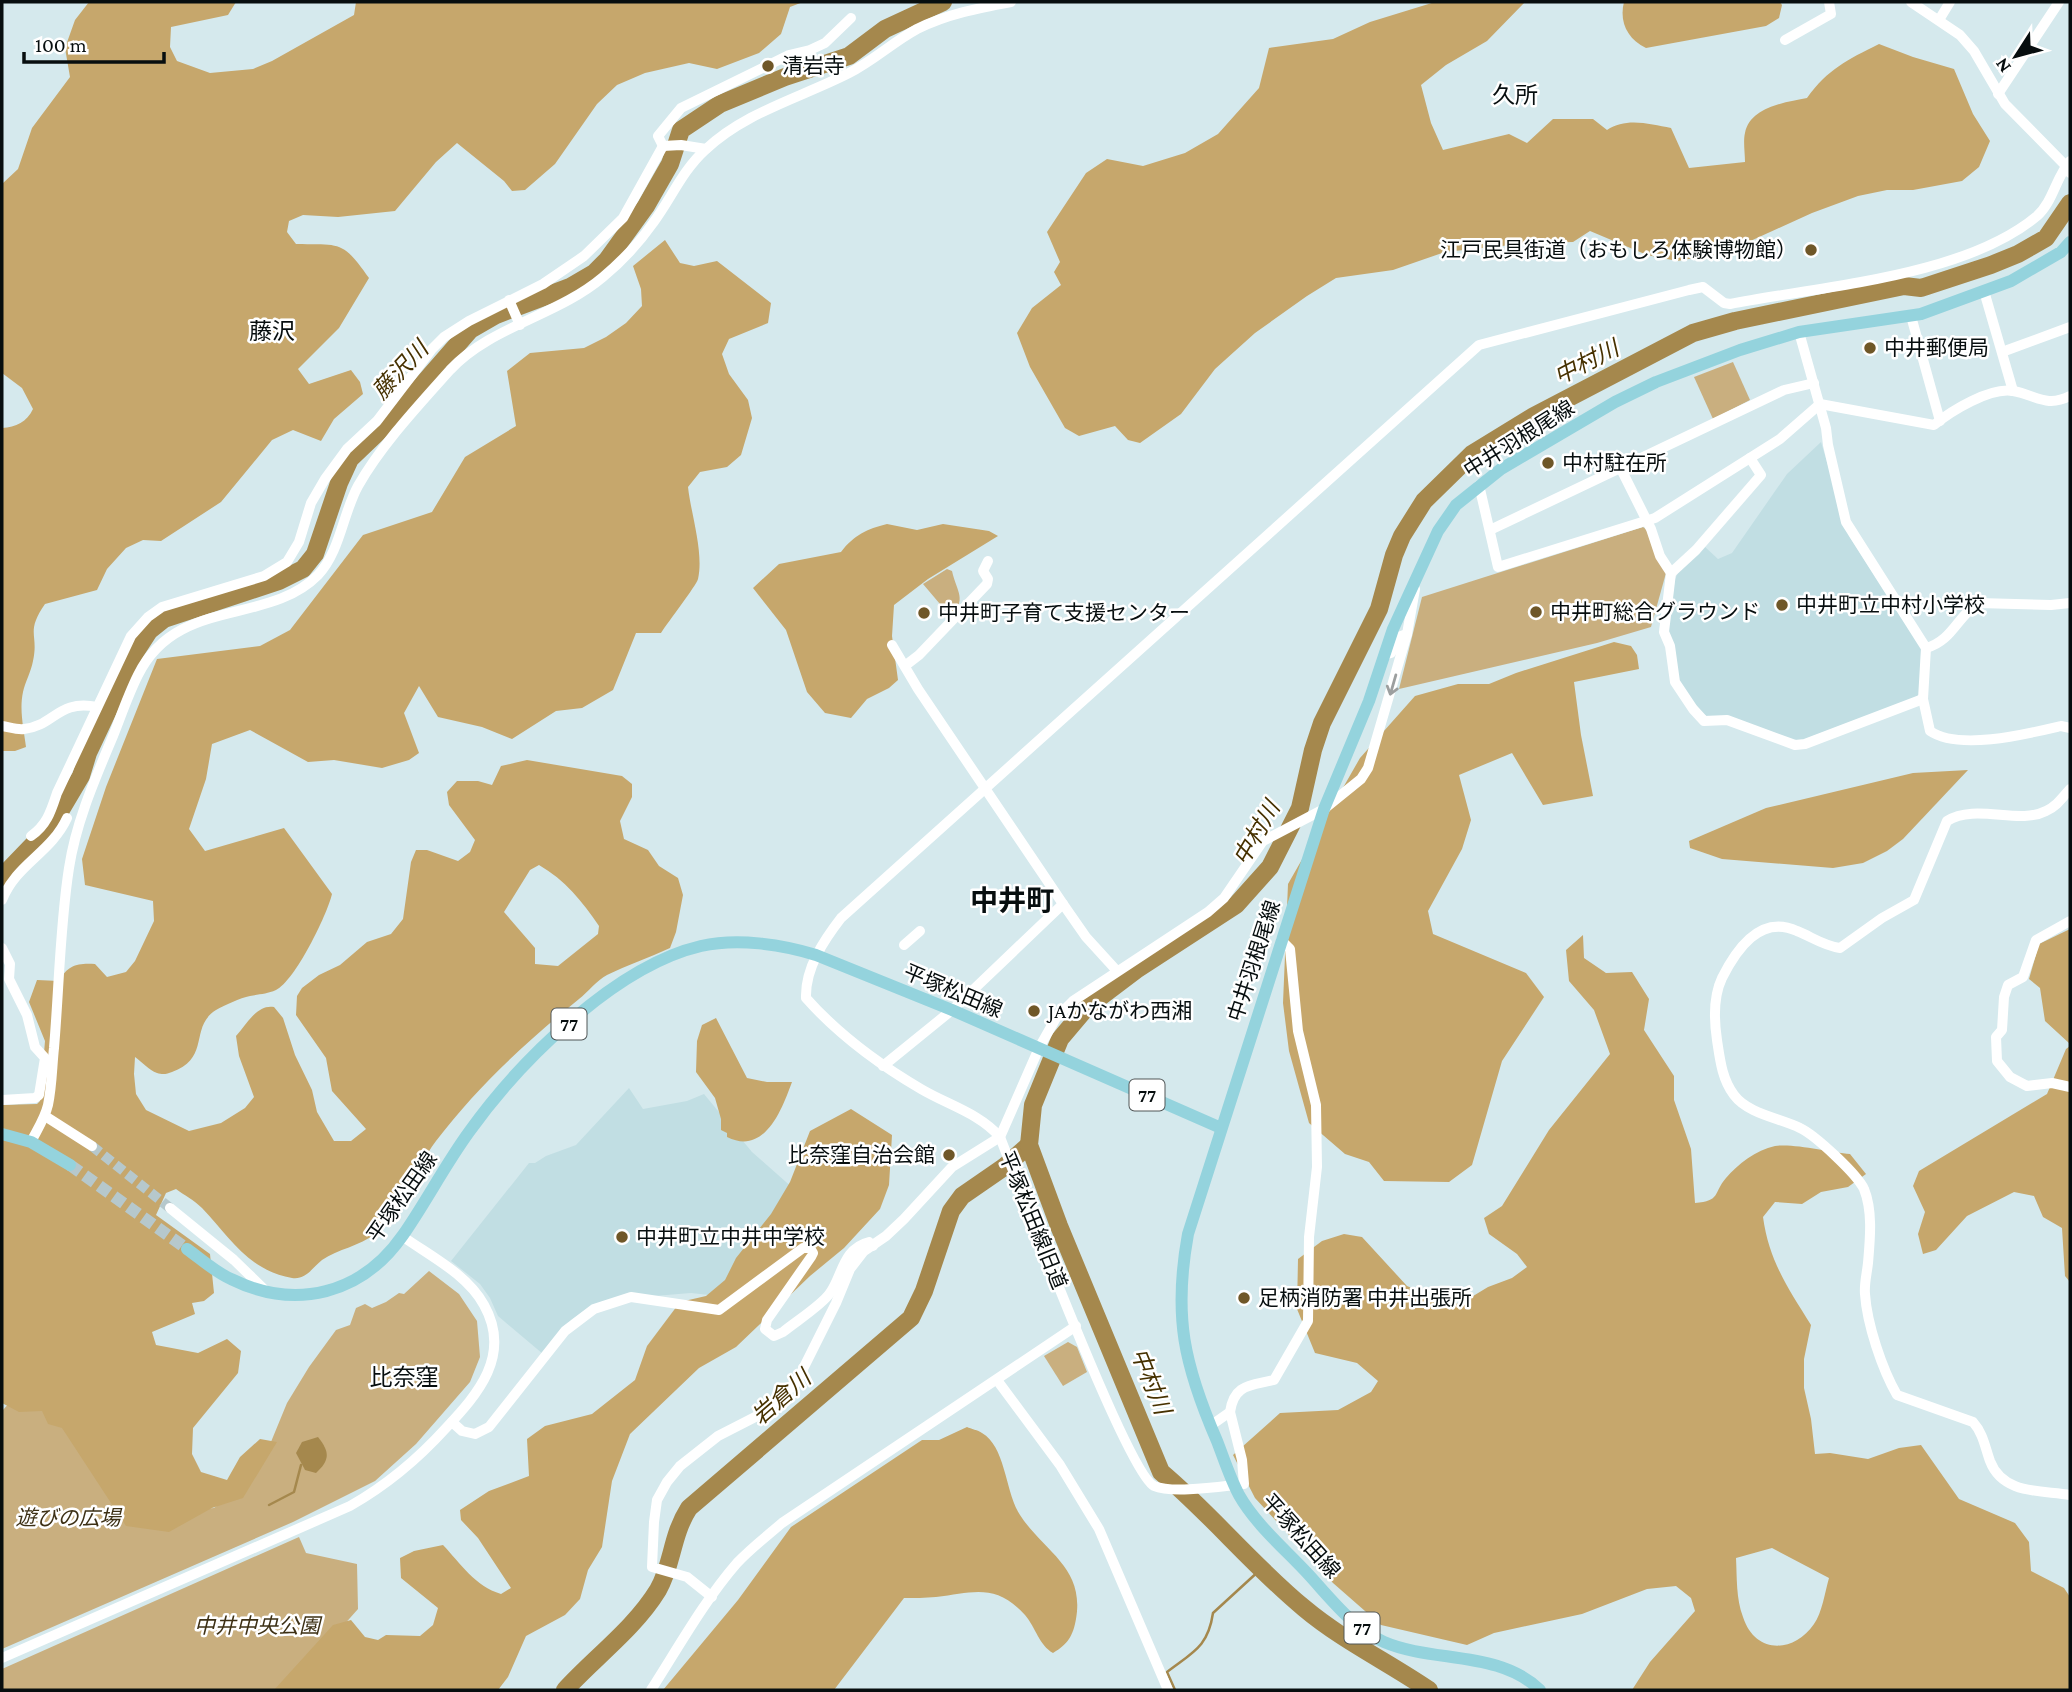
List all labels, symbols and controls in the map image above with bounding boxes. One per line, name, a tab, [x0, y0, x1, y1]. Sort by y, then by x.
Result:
scale bar	[24, 21, 164, 65]
north arrow	[1981, 21, 2051, 91]
text: 100 m	[35, 33, 87, 57]
place label: 清岩寺	[782, 54, 845, 78]
text: N	[1990, 54, 2015, 77]
marker: 清岩寺	[760, 58, 776, 74]
district label: 久所	[1492, 82, 1538, 108]
place label: 江戸民具街道（おもしろ体験博物館）	[1440, 238, 1797, 262]
marker: 江戸民具街道（おもしろ体験博物館）	[1803, 242, 1819, 258]
district label: 藤沢	[249, 318, 295, 344]
water label: 中村川	[1549, 333, 1625, 389]
water label: 藤沢川	[367, 334, 435, 404]
place label: 中井郵便局	[1884, 336, 1989, 360]
marker: 中井郵便局	[1862, 340, 1878, 356]
street label: 中井羽根尾線	[1459, 395, 1579, 483]
place label: 中村駐在所	[1562, 451, 1667, 475]
marker: 中村駐在所	[1540, 455, 1556, 471]
place label: 中井町立中村小学校	[1796, 593, 1985, 617]
marker: 中井町立中村小学校	[1774, 597, 1790, 613]
place label: 中井町総合グラウンド	[1550, 600, 1760, 624]
place label: 中井町子育て支援センター	[938, 601, 1190, 625]
marker: 中井町総合グラウンド	[1528, 604, 1544, 620]
marker: 中井町子育て支援センター	[916, 605, 932, 621]
one-way arrow	[1385, 674, 1398, 696]
water label: 中村川	[1227, 794, 1286, 869]
district label: 中井町	[970, 885, 1054, 916]
street label: 中井羽根尾線	[1223, 897, 1285, 1025]
street label: 平塚松田線	[900, 959, 1006, 1023]
place label: JAかながわ西湘	[1046, 999, 1192, 1023]
marker: JAかながわ西湘	[1026, 1003, 1042, 1019]
road number: 77	[552, 1008, 586, 1040]
road number: 77	[1130, 1079, 1164, 1110]
place label: 比奈窪自治会館	[788, 1143, 935, 1167]
street label: 平塚松田線	[362, 1147, 442, 1247]
marker: 比奈窪自治会館	[941, 1147, 957, 1163]
street label: 平塚松田線旧道	[994, 1147, 1072, 1293]
place label: 中井町立中井中学校	[636, 1225, 825, 1249]
marker: 中井町立中井中学校	[614, 1229, 630, 1245]
place label: 足柄消防署 中井出張所	[1258, 1286, 1472, 1310]
marker: 足柄消防署 中井出張所	[1236, 1290, 1252, 1306]
water label: 中村川	[1126, 1344, 1177, 1421]
water label: 岩倉川	[746, 1363, 818, 1429]
district label: 比奈窪	[370, 1364, 439, 1390]
street label: 平塚松田線	[1257, 1489, 1345, 1583]
park label: 遊びの広場	[16, 1506, 122, 1530]
road number: 77	[1344, 1612, 1380, 1644]
park label: 中井中央公園	[194, 1614, 323, 1638]

